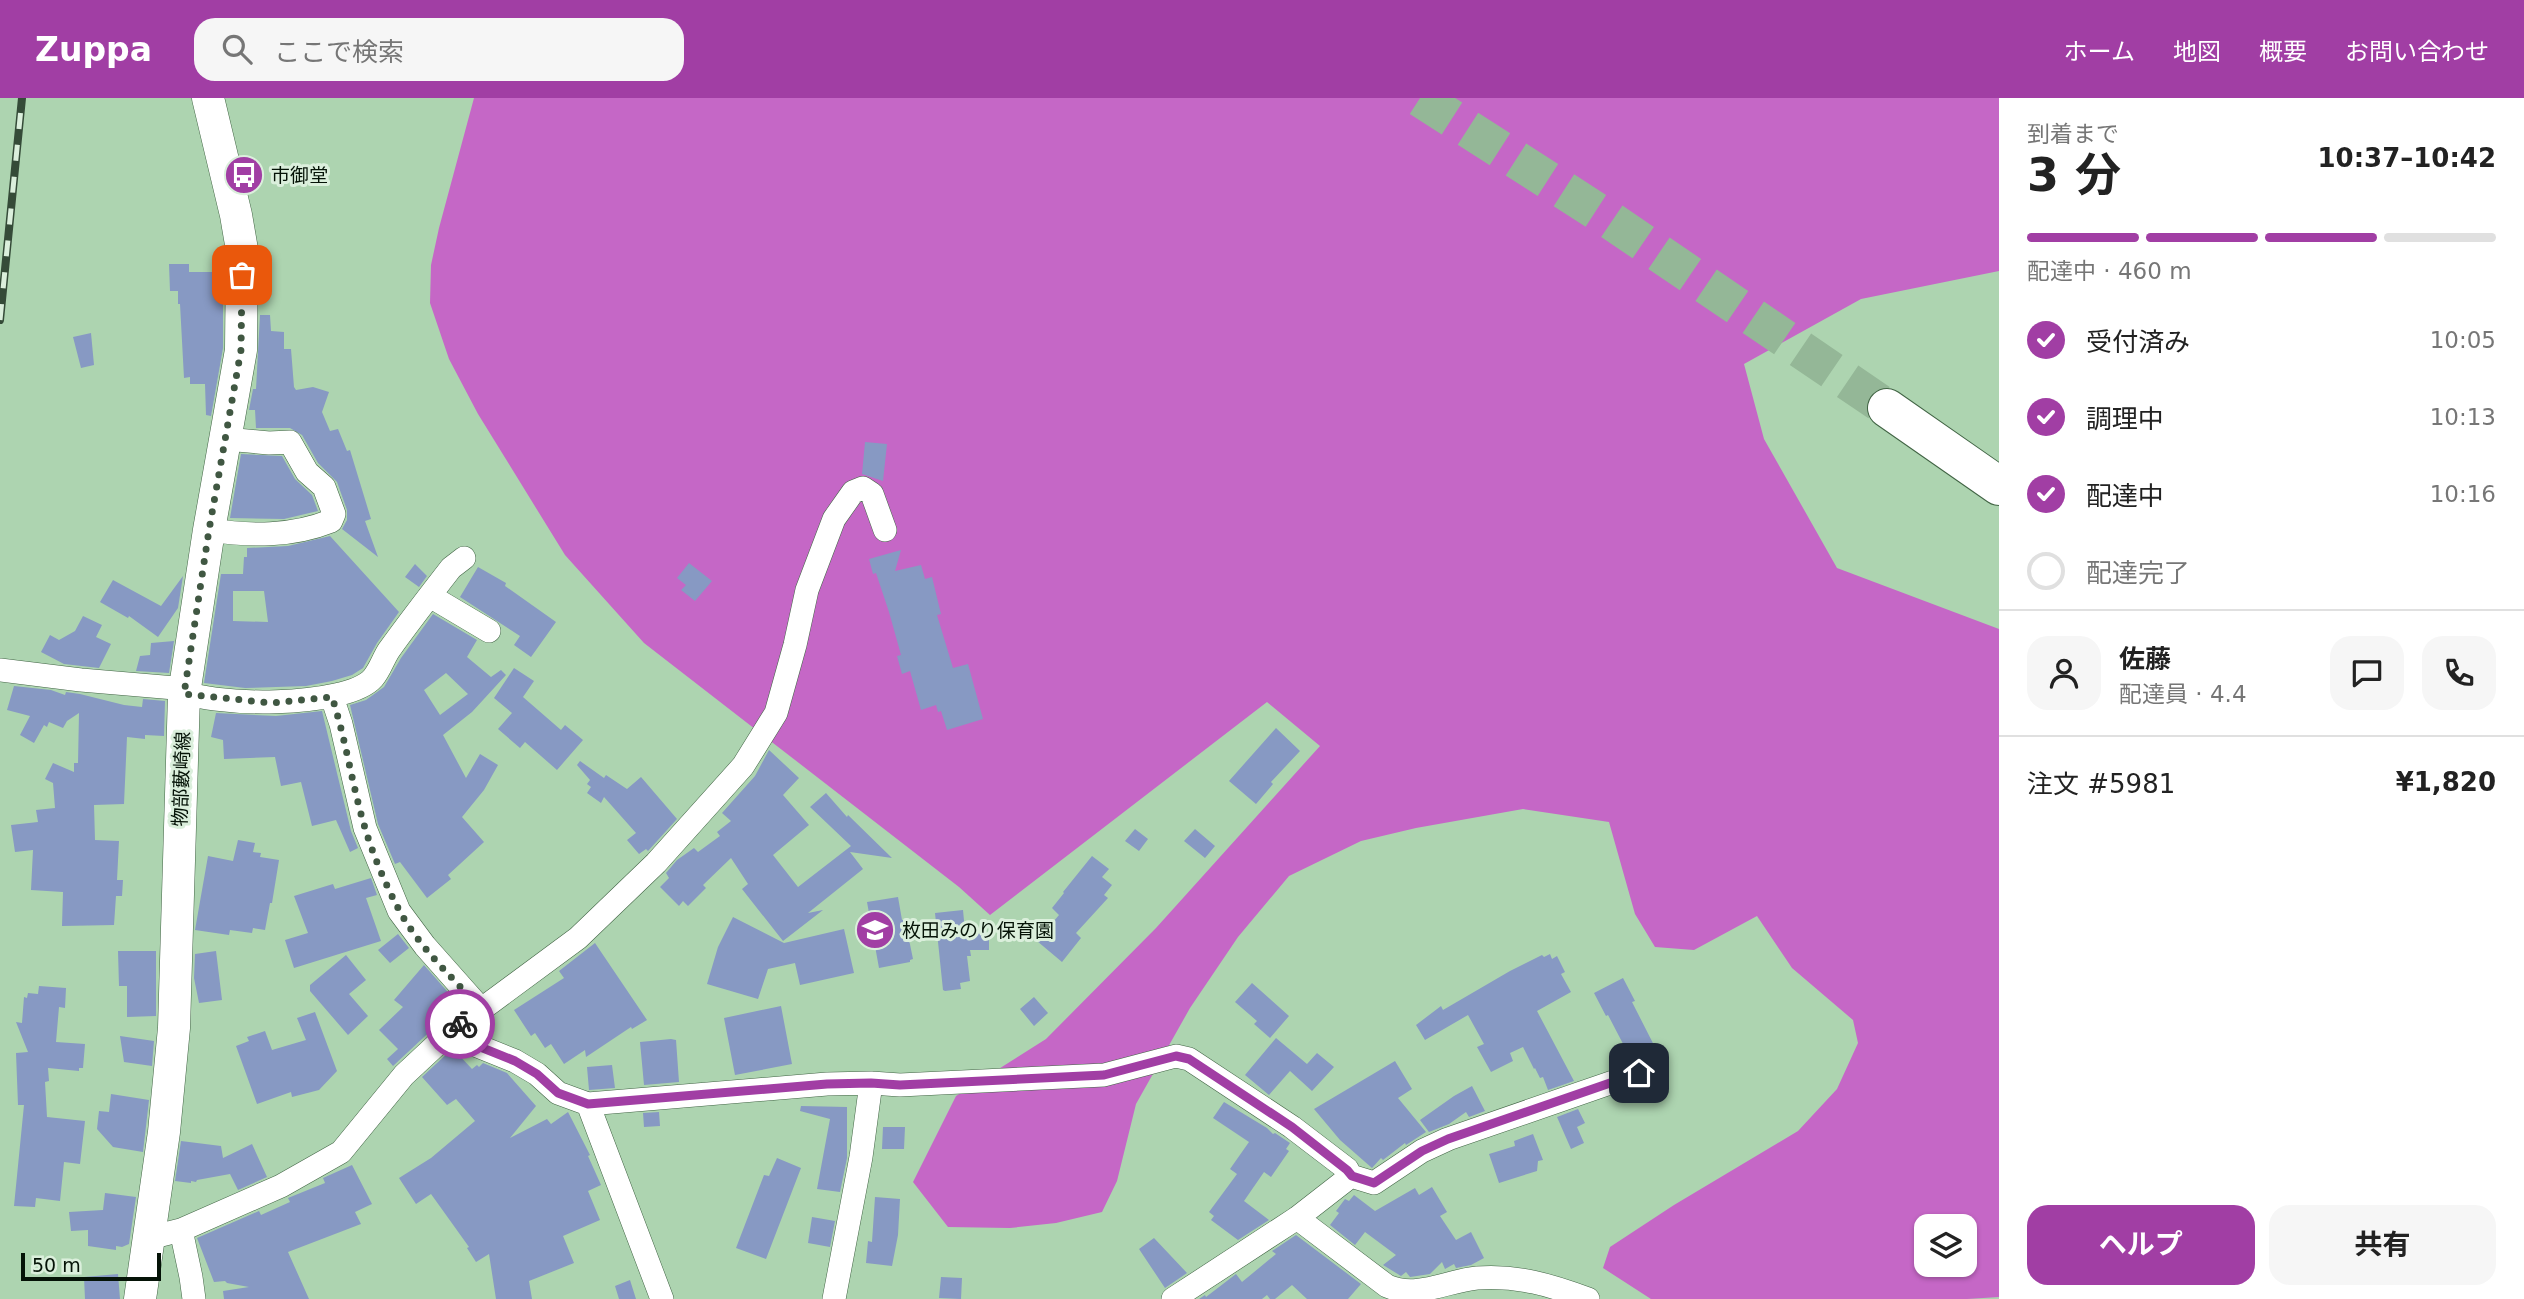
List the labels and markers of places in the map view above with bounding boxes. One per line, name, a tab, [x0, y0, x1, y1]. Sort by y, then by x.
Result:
bus stop icon: 市御堂	[223, 154, 265, 196]
place label: 市御堂	[271, 164, 328, 186]
pin	[212, 245, 272, 305]
school or university icon: 枚田みのり保育園	[854, 909, 896, 951]
place label: 枚田みのり保育園	[902, 919, 1054, 941]
pin	[1609, 1043, 1669, 1103]

